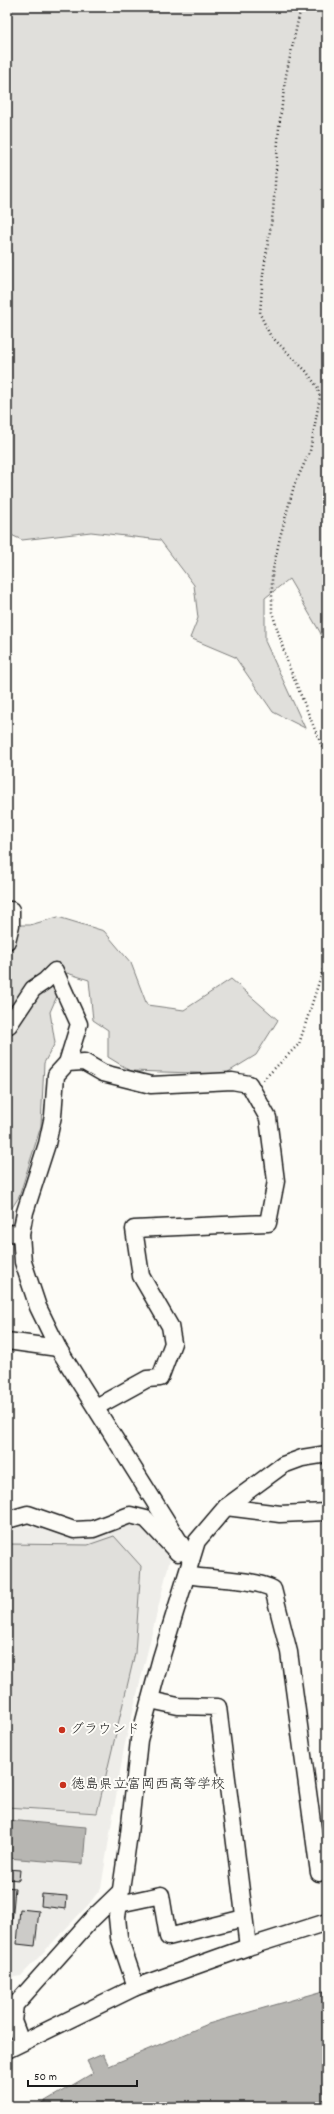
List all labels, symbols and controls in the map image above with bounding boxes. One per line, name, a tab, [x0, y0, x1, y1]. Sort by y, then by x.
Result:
place label: グラウンド	[70, 1720, 140, 1740]
marker: グラウンド	[57, 1725, 67, 1735]
place label: 徳島県立富岡西高等学校	[71, 1775, 225, 1795]
marker: 徳島県立富岡西高等学校	[58, 1780, 68, 1790]
scale bar	[28, 2062, 137, 2088]
text: 50 m	[34, 2069, 57, 2086]

